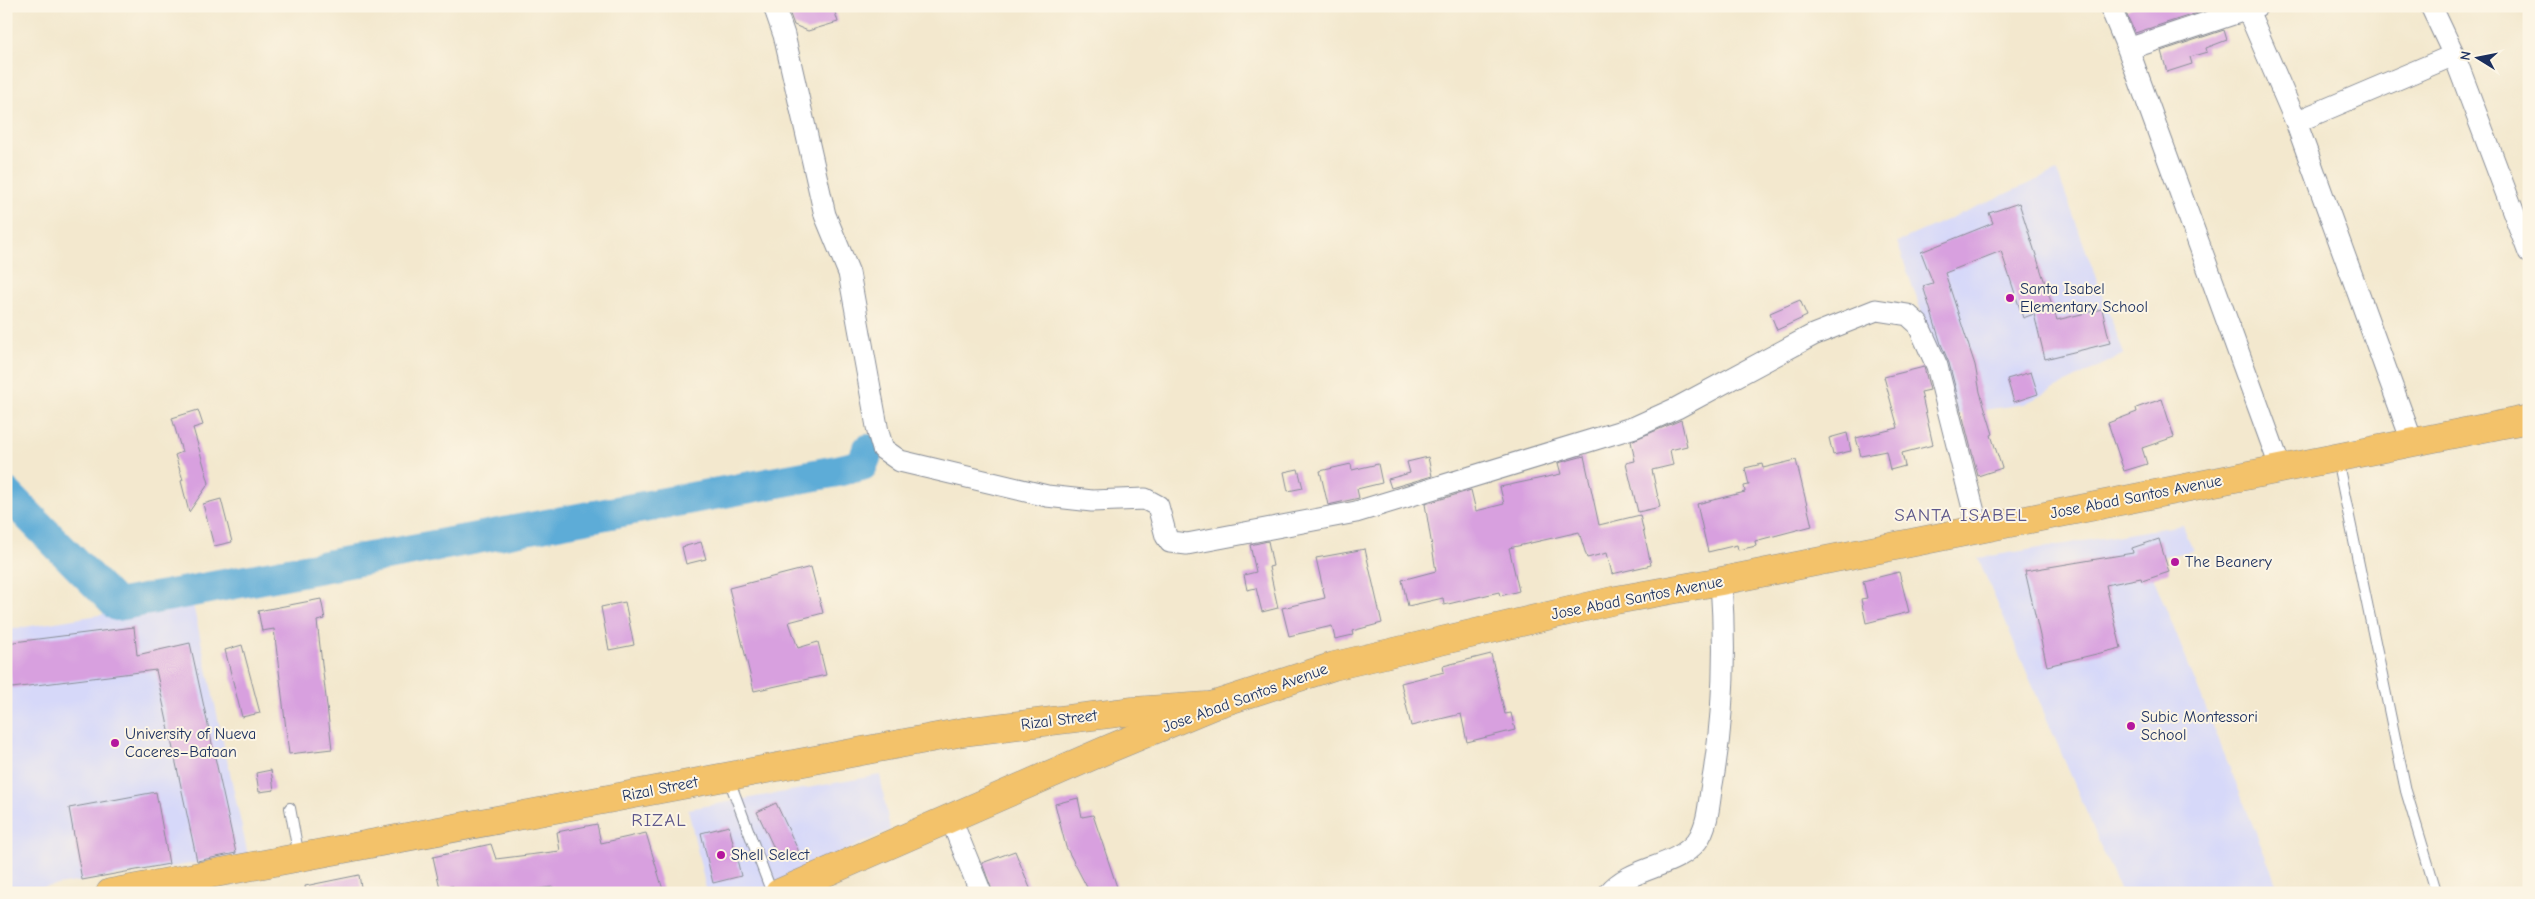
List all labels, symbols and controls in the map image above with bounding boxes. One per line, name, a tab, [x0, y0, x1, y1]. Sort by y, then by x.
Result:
north arrow	[2452, 32, 2502, 82]
text: N	[2457, 50, 2475, 62]
place label: Santa Isabel Elementary School	[2020, 280, 2148, 316]
marker: Santa Isabel Elementary School	[2004, 292, 2016, 304]
street label: Jose Abad Santos Avenue	[2049, 471, 2223, 523]
district label: SANTA ISABEL	[1894, 504, 2028, 526]
place label: The Beanery	[2185, 553, 2273, 571]
marker: The Beanery	[2169, 556, 2181, 568]
street label: Jose Abad Santos Avenue	[1550, 572, 1724, 624]
street label: Jose Abad Santos Avenue	[1160, 660, 1330, 736]
street label: Rizal Street	[1020, 706, 1099, 734]
place label: Subic Montessori School	[2141, 708, 2258, 744]
marker: Subic Montessori School	[2125, 720, 2137, 732]
place label: University of Nueva Caceres–Bataan	[125, 725, 256, 761]
marker: University of Nueva Caceres–Bataan	[109, 737, 121, 749]
street label: Rizal Street	[621, 773, 700, 805]
district label: RIZAL	[631, 809, 687, 831]
place label: Shell Select	[731, 846, 810, 864]
marker: Shell Select	[715, 849, 727, 861]

